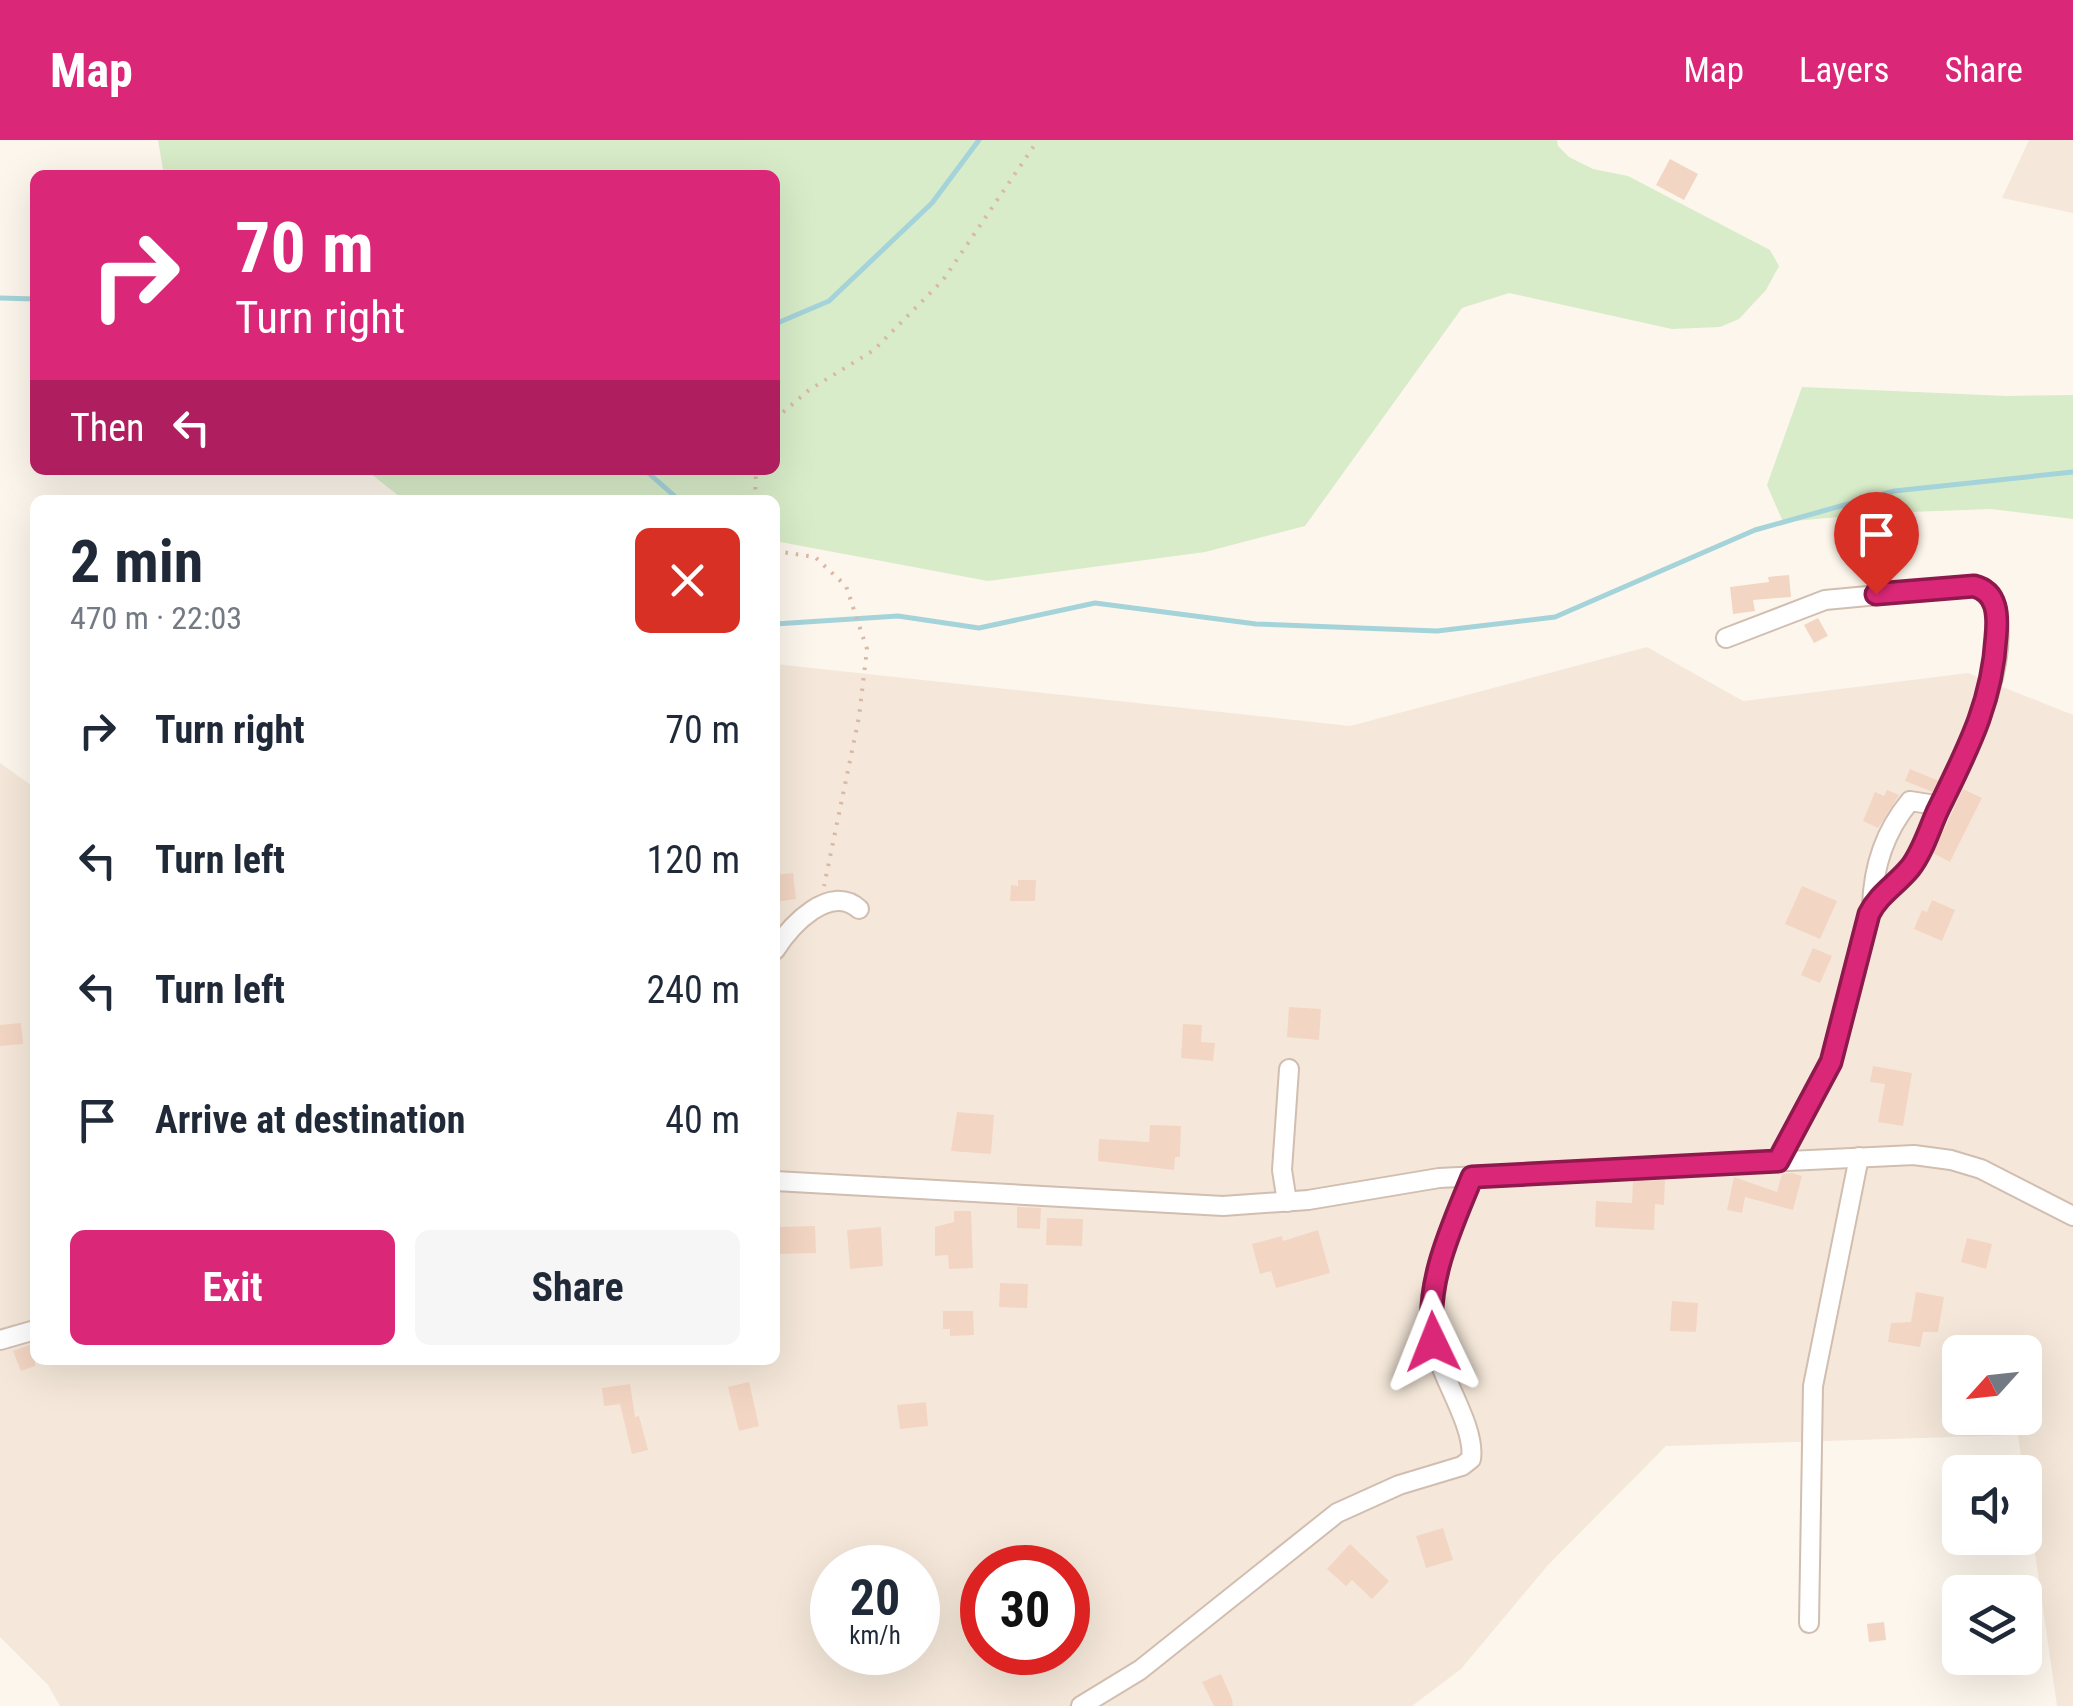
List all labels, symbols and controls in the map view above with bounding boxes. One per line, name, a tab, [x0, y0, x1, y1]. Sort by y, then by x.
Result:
text: Map	[50, 42, 133, 99]
text: Map	[1683, 50, 1744, 91]
text: Layers	[1799, 50, 1889, 91]
text: Share	[1944, 50, 2023, 91]
text: 70 m	[235, 207, 374, 289]
icon: right	[70, 210, 200, 340]
text: Turn right	[235, 291, 405, 344]
icon: left	[164, 400, 219, 455]
text: Then	[70, 406, 144, 450]
pin	[1834, 492, 1919, 595]
icon: arrive	[1849, 507, 1904, 562]
text: 2 min	[70, 526, 203, 597]
button: close	[635, 528, 740, 633]
text: 470 m · 22:03	[70, 599, 242, 637]
icon: right	[70, 703, 125, 758]
text: Turn right	[155, 708, 305, 752]
text: 70 m	[665, 708, 740, 752]
icon: left	[70, 833, 125, 888]
text: Turn left	[155, 838, 285, 882]
text: 120 m	[646, 838, 740, 882]
icon: left	[70, 963, 125, 1018]
text: Turn left	[155, 968, 285, 1012]
text: 240 m	[646, 968, 740, 1012]
icon: arrive	[70, 1093, 125, 1148]
text: Arrive at destination	[155, 1098, 465, 1142]
text: 40 m	[665, 1098, 740, 1142]
button: Exit	[70, 1230, 395, 1345]
button: Share	[415, 1230, 740, 1345]
position arrow	[1381, 1290, 1485, 1394]
north arrow	[1942, 1335, 2042, 1435]
map controls	[1942, 1335, 2042, 1675]
button: sound	[1942, 1455, 2042, 1555]
speed limit sign: 30	[960, 1545, 1090, 1675]
text: 20	[850, 1569, 900, 1627]
button: layers	[1942, 1575, 2042, 1675]
text: km/h	[849, 1621, 901, 1650]

